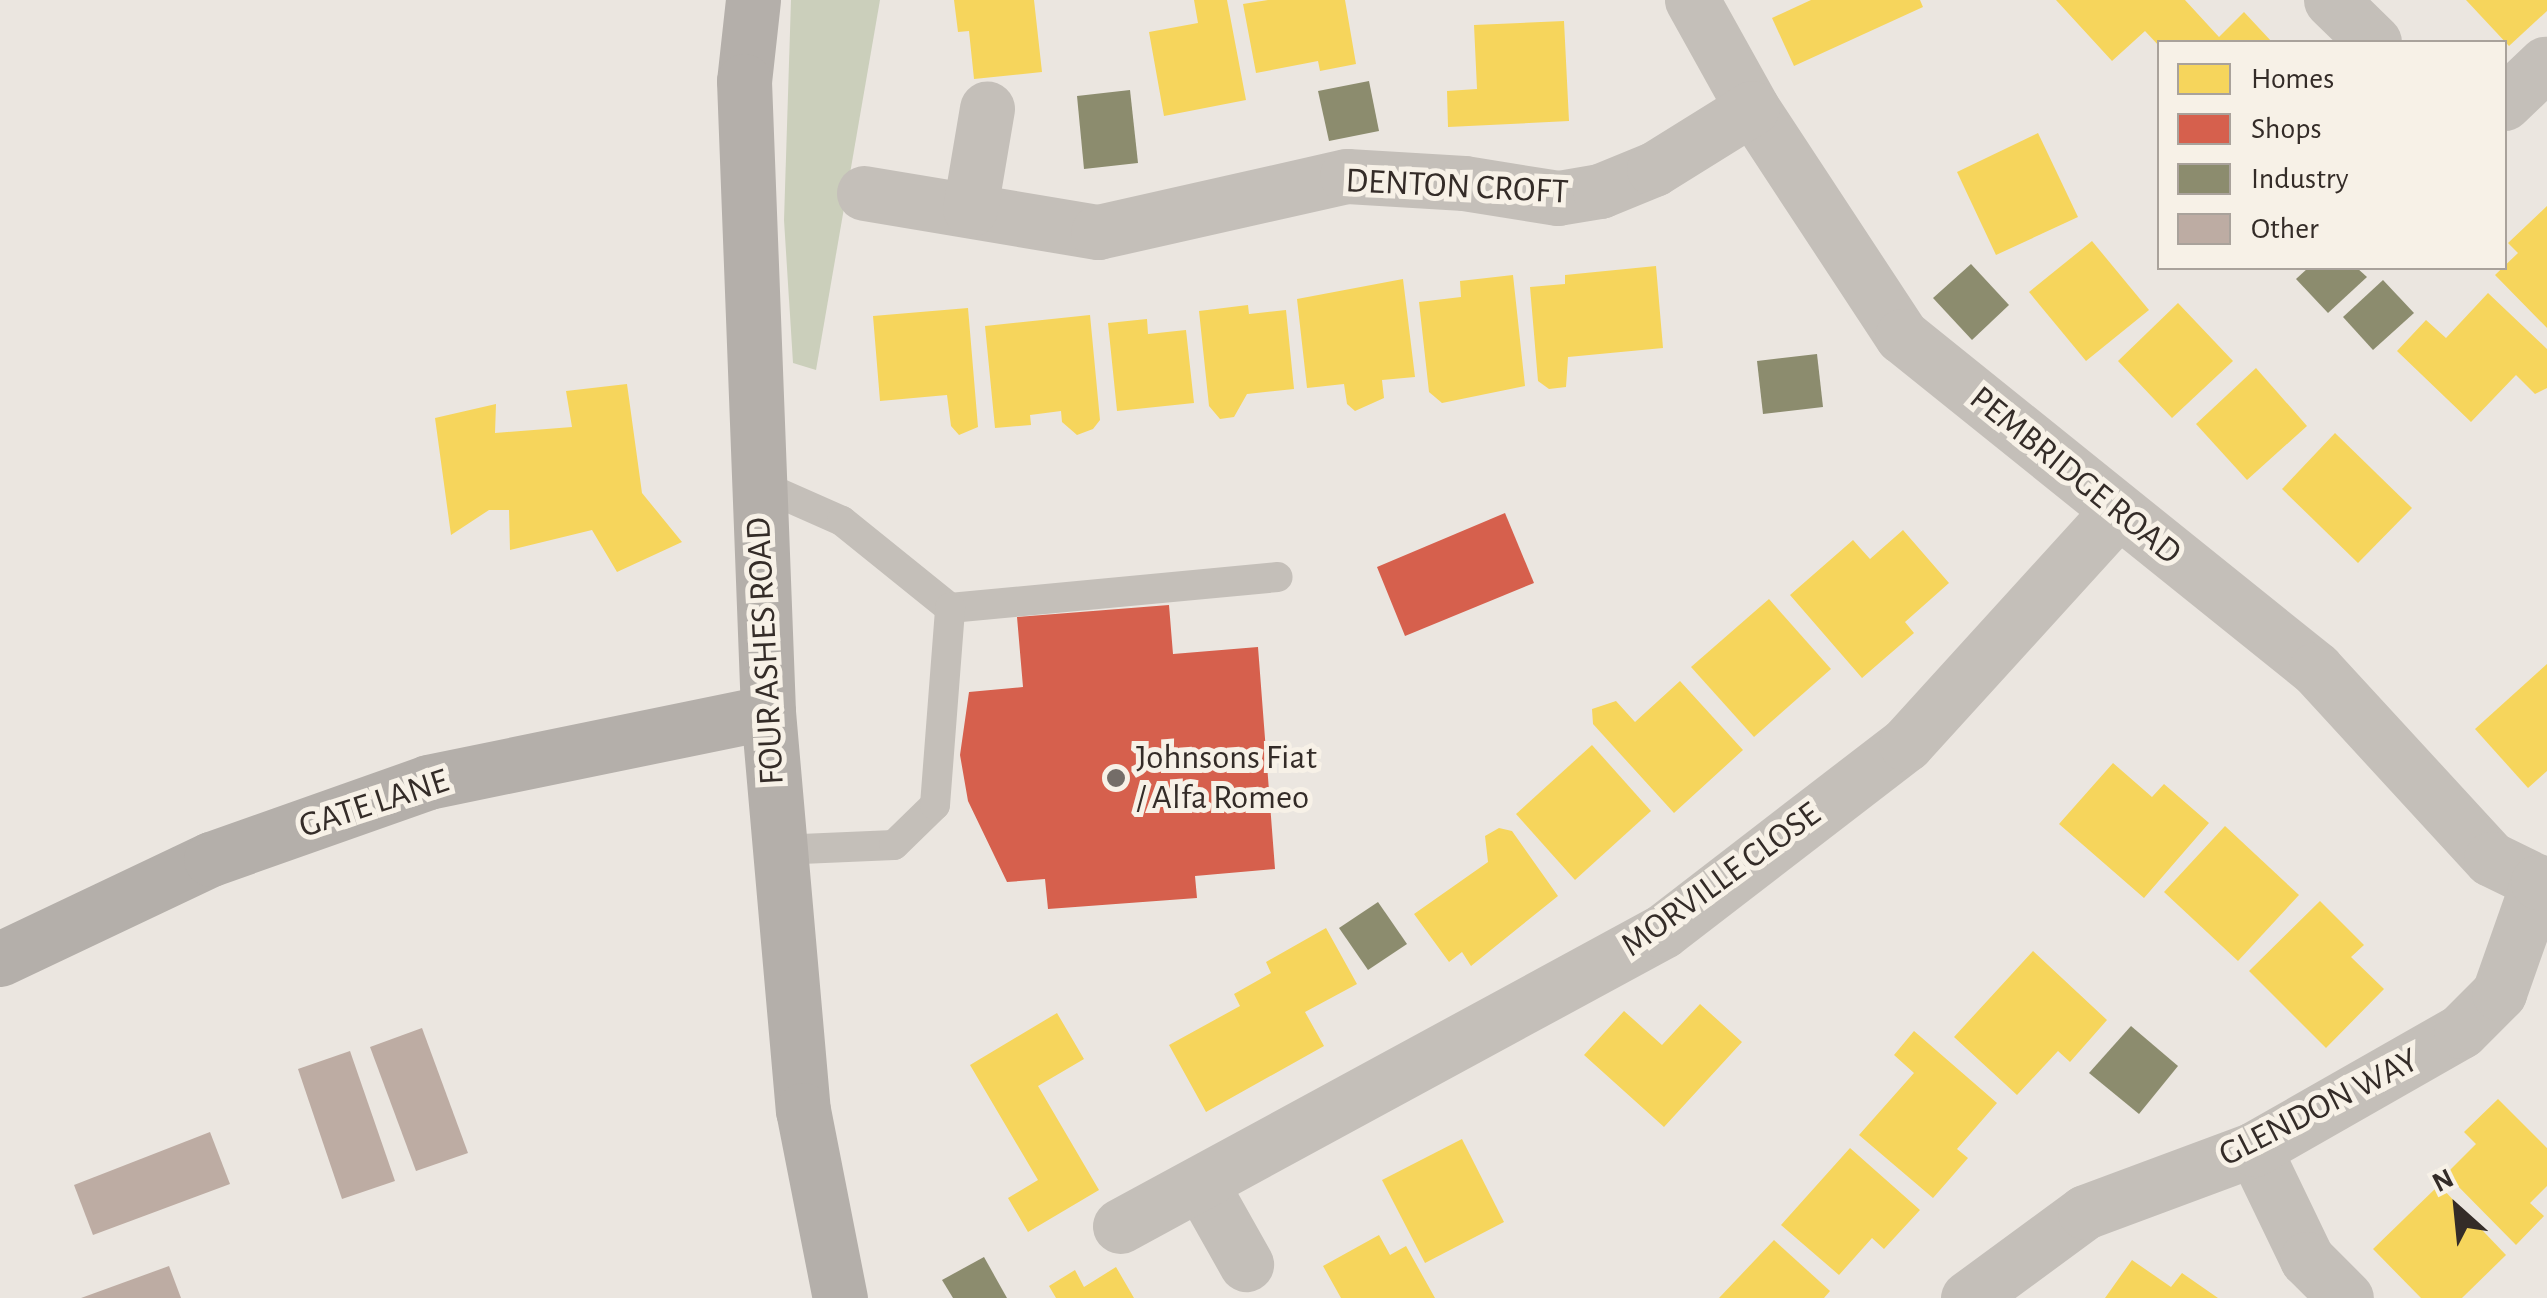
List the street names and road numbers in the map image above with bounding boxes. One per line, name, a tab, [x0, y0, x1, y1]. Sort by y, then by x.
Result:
street label: DENTON CROFT	[1344, 160, 1570, 214]
street label: PEMBRIDGE ROAD	[1961, 378, 2189, 574]
street label: FOUR ASHES ROAD	[738, 516, 794, 786]
street label: GATE LANE	[294, 760, 454, 848]
street label: MORVILLE CLOSE	[1613, 794, 1829, 966]
street label: GLENDON WAY	[2212, 1040, 2426, 1176]

